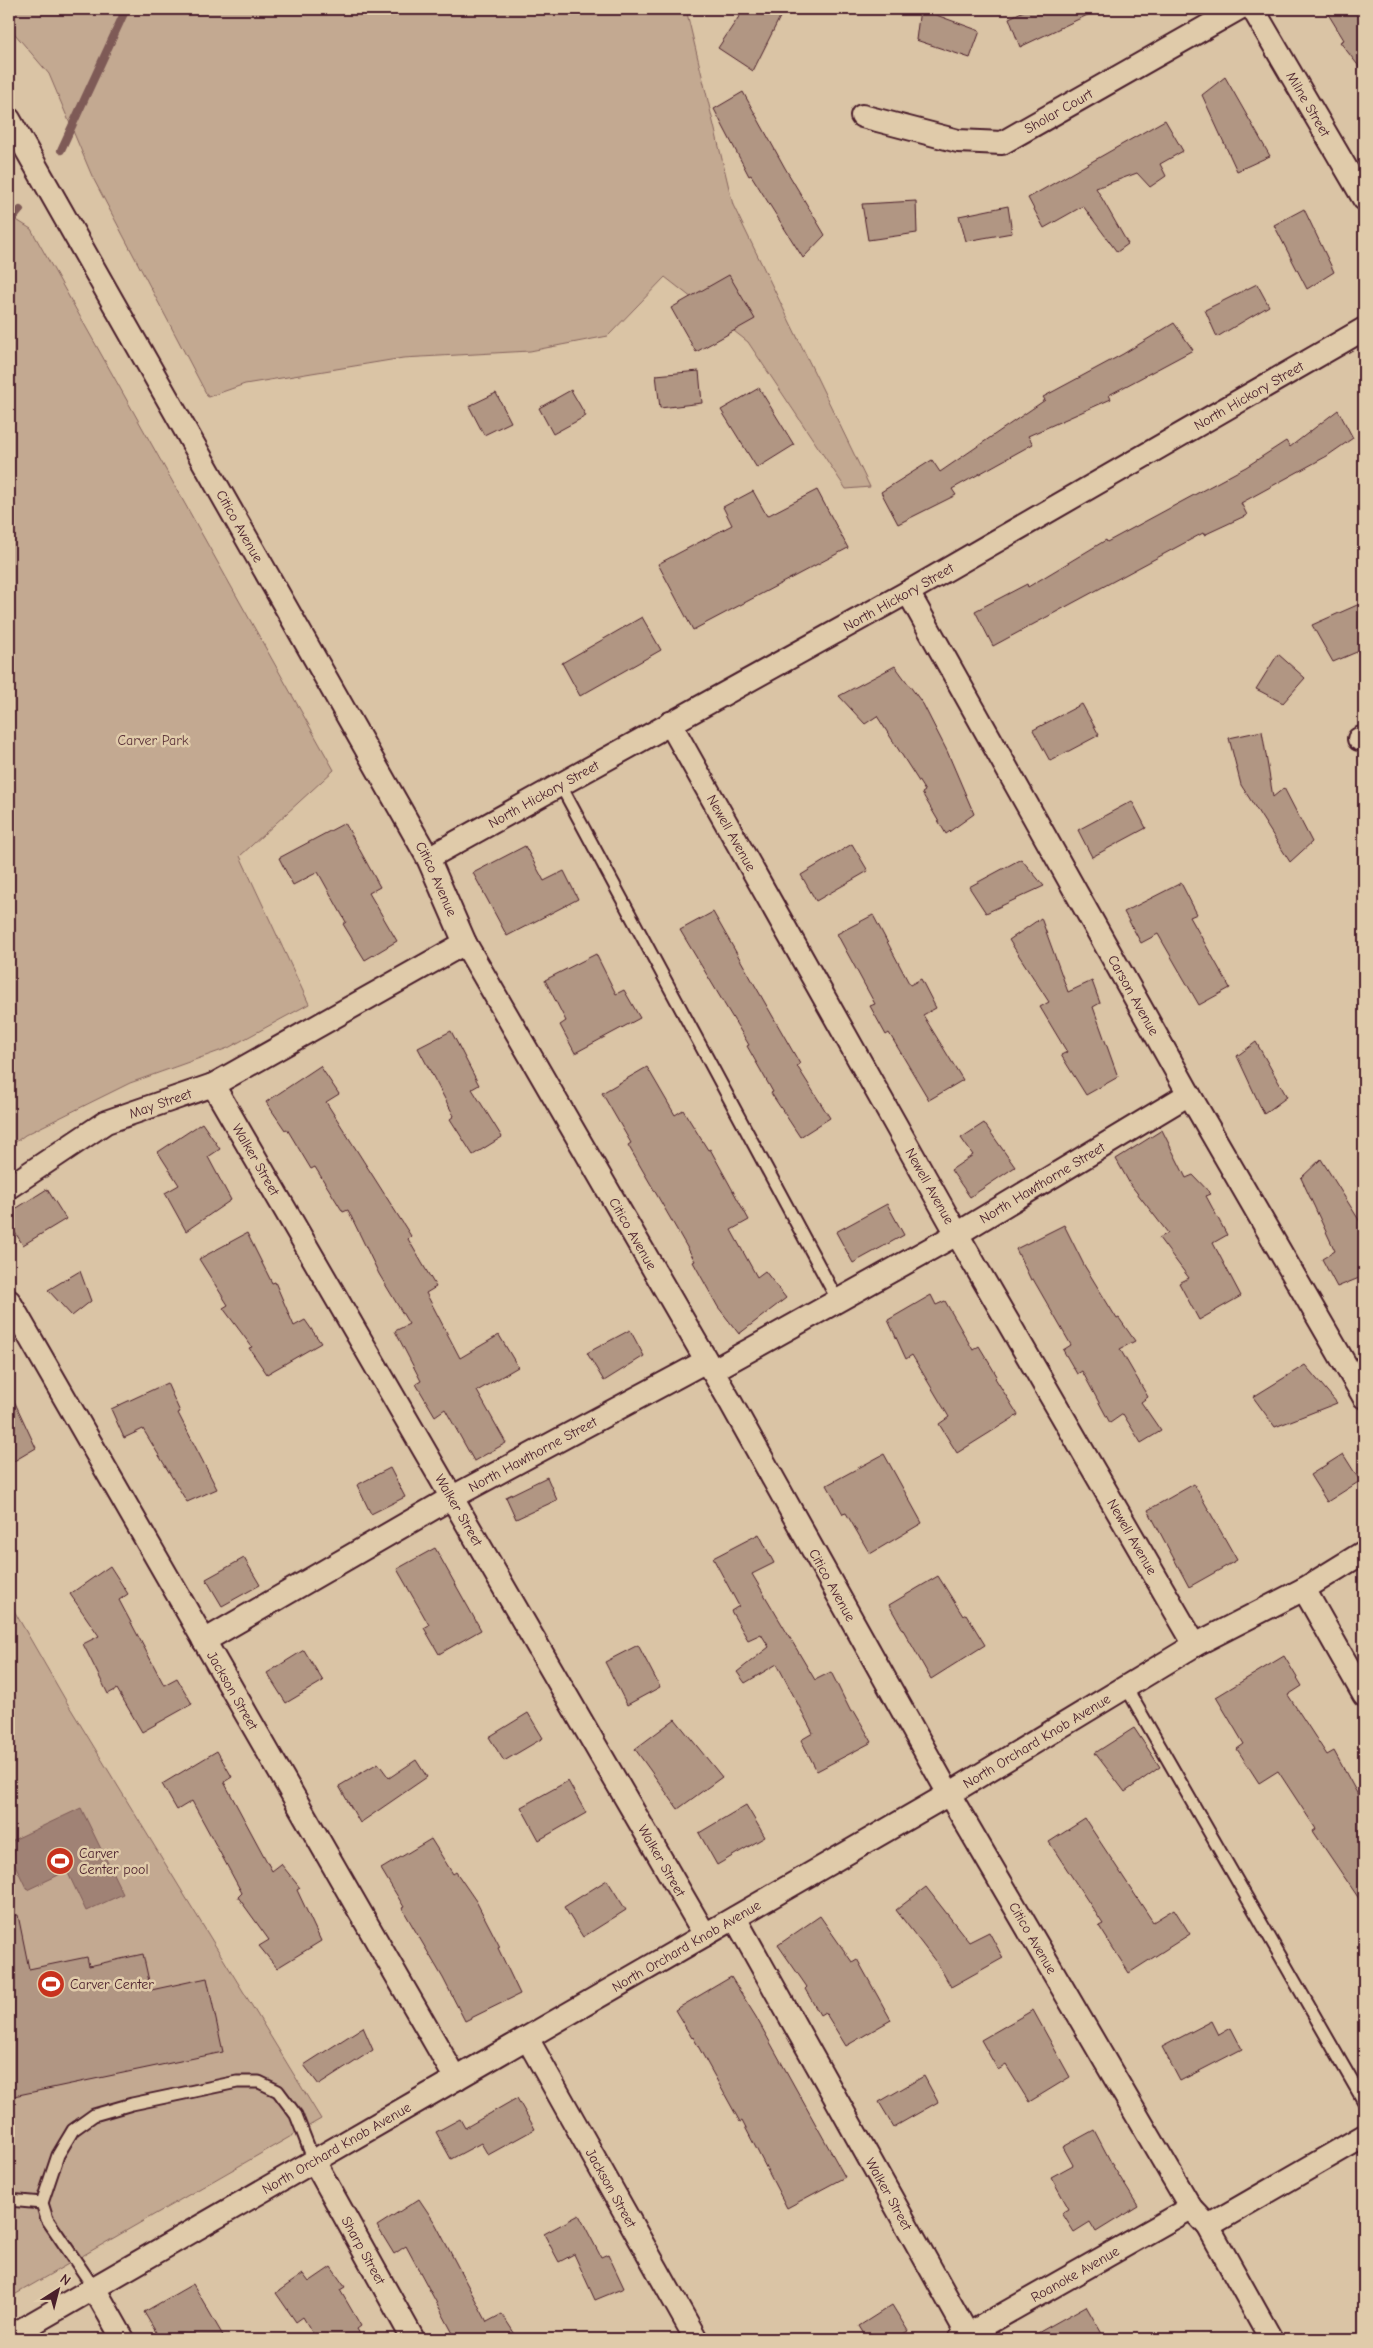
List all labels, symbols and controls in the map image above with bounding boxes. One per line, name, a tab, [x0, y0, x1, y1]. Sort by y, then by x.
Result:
street label: Milne Street	[1283, 68, 1335, 140]
street label: Sholar Court	[1021, 84, 1096, 137]
street label: North Hickory Street	[1191, 357, 1307, 434]
street label: Citico Avenue	[213, 487, 267, 565]
street label: North Hickory Street	[840, 559, 957, 635]
park label: Carver Park	[117, 732, 189, 749]
street label: North Hickory Street	[485, 756, 603, 831]
street label: Newell Avenue	[704, 792, 760, 874]
street label: Citico Avenue	[412, 838, 461, 919]
street label: Carson Avenue	[1104, 952, 1163, 1038]
street label: May Street	[127, 1084, 195, 1122]
street label: Walker Street	[229, 1120, 284, 1199]
street label: North Hawthorne Street	[976, 1138, 1109, 1227]
street label: Newell Avenue	[902, 1145, 958, 1227]
street label: Citico Avenue	[606, 1195, 661, 1273]
street label: North Hawthorne Street	[465, 1412, 601, 1496]
street label: Walker Street	[431, 1471, 487, 1550]
street label: Newell Avenue	[1104, 1496, 1161, 1578]
street label: Citico Avenue	[805, 1546, 860, 1624]
street label: Jackson Street	[203, 1648, 262, 1734]
street label: North Orchard Knob Avenue	[960, 1690, 1113, 1792]
street label: Walker Street	[634, 1821, 690, 1900]
place label: Carver Center pool	[79, 1845, 149, 1878]
sports icon: Carver Center pool	[45, 1846, 75, 1876]
street label: North Orchard Knob Avenue	[609, 1896, 764, 1996]
street label: Citico Avenue	[1005, 1899, 1061, 1977]
sports icon: Carver Center	[36, 1969, 66, 1999]
place label: Carver Center	[70, 1976, 154, 1993]
street label: North Orchard Knob Avenue	[259, 2098, 414, 2198]
street label: Jackson Street	[582, 2145, 641, 2231]
street label: Walker Street	[862, 2155, 917, 2234]
street label: Sharp Street	[338, 2213, 390, 2288]
street label: Roanoke Avenue	[1028, 2242, 1122, 2306]
north arrow	[32, 2266, 82, 2316]
text: N	[57, 2270, 74, 2289]

